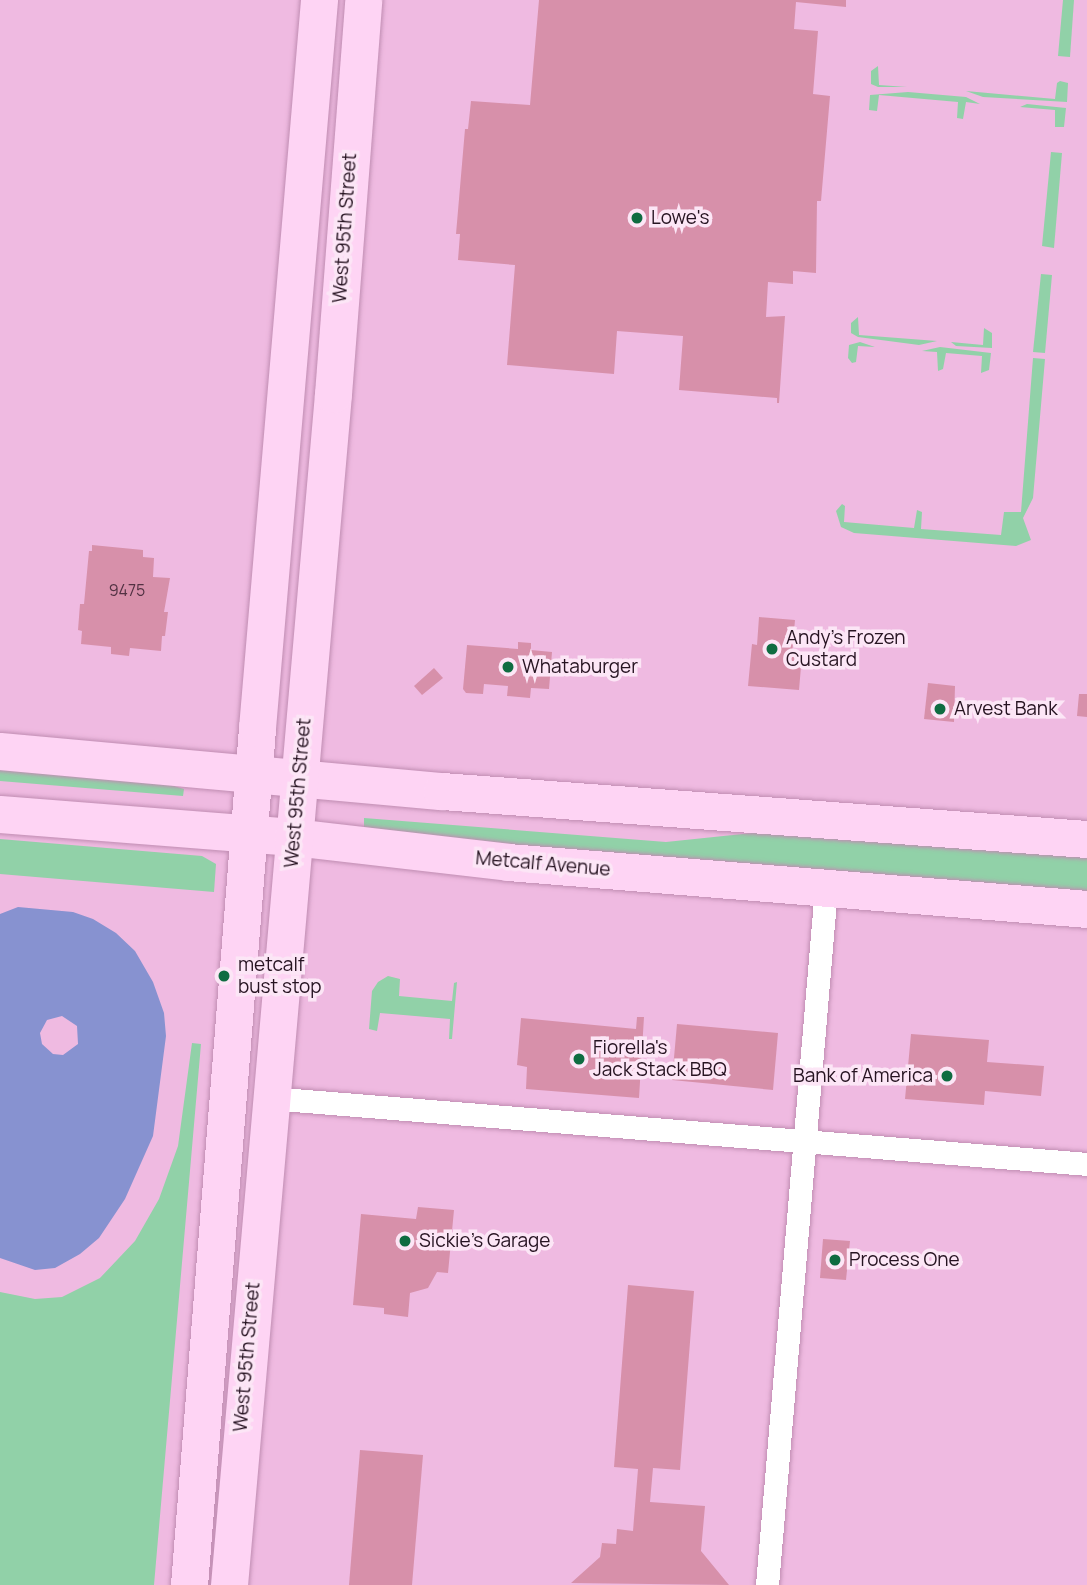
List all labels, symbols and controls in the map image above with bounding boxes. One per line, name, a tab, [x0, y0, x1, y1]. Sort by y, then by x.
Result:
street label: West 95th Street	[328, 152, 362, 304]
place label: Lowe's	[651, 207, 709, 229]
marker: Lowe's	[629, 210, 645, 226]
house number: 9475	[109, 580, 145, 600]
place label: Andy's Frozen Custard	[786, 627, 905, 671]
marker: Andy's Frozen Custard	[764, 641, 780, 657]
place label: Whataburger	[522, 656, 638, 678]
marker: Whataburger	[500, 659, 516, 675]
place label: Arvest Bank	[954, 698, 1058, 720]
marker: Arvest Bank	[932, 701, 948, 717]
street label: West 95th Street	[280, 717, 316, 869]
street label: Metcalf Avenue	[475, 847, 611, 881]
place label: metcalf bust stop	[238, 954, 322, 998]
marker: metcalf bust stop	[216, 968, 232, 984]
place label: Fiorella's Jack Stack BBQ	[593, 1037, 727, 1081]
marker: Fiorella's Jack Stack BBQ	[571, 1051, 587, 1067]
place label: Bank of America	[793, 1065, 933, 1087]
marker: Bank of America	[939, 1068, 955, 1084]
place label: Sickie's Garage	[419, 1230, 550, 1252]
marker: Sickie's Garage	[397, 1233, 413, 1249]
place label: Process One	[849, 1249, 960, 1271]
marker: Process One	[827, 1252, 843, 1268]
street label: West 95th Street	[229, 1281, 265, 1433]

